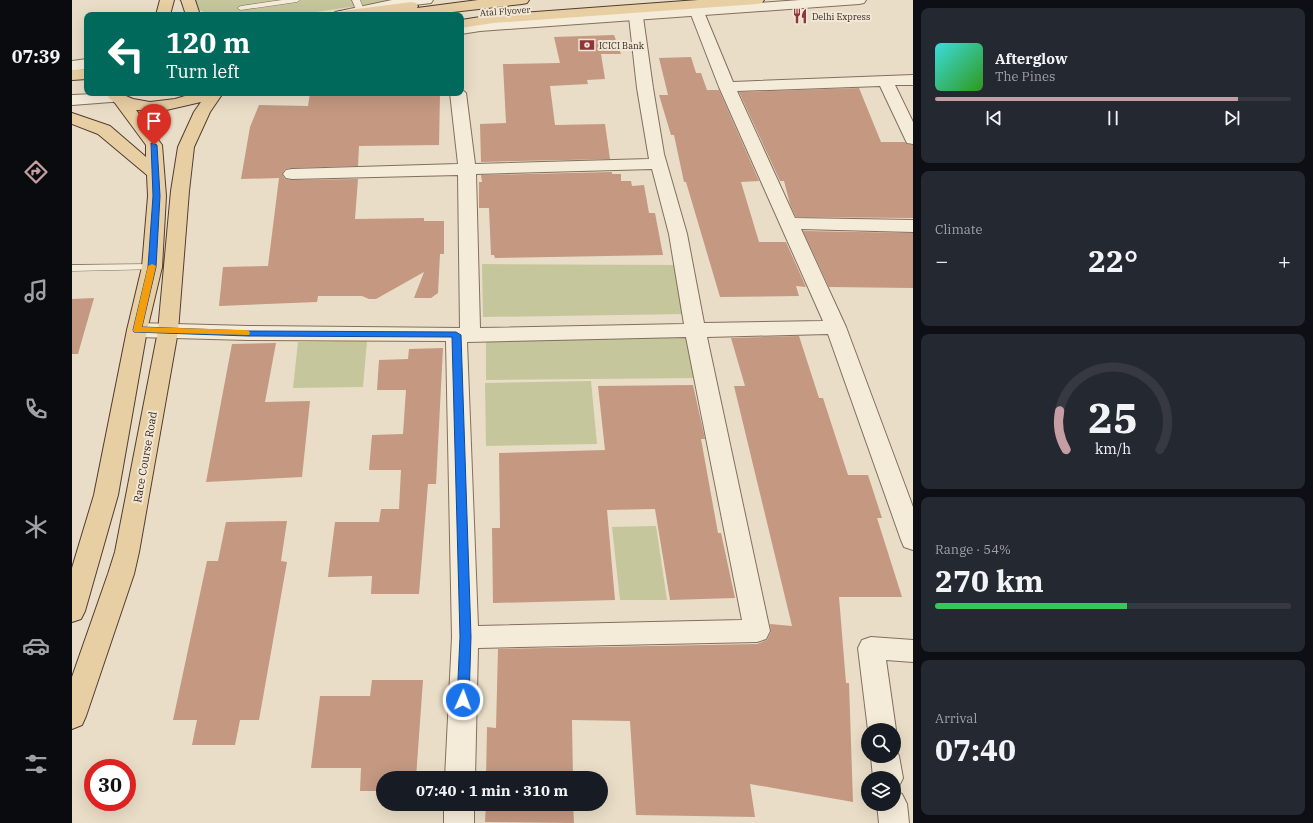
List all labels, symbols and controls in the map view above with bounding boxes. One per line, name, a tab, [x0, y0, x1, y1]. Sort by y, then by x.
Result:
street label: Atal Flyover	[479, 4, 531, 18]
restaurant icon: Delhi Express	[791, 7, 809, 25]
place label: Delhi Express	[812, 11, 870, 22]
text: 120 m	[166, 24, 250, 61]
icon: left	[100, 28, 152, 80]
bank icon: ICICI Bank	[578, 36, 596, 54]
place label: ICICI Bank	[599, 40, 645, 51]
text: 07:39	[12, 45, 60, 68]
text: Afterglow	[995, 49, 1068, 68]
text: Turn left	[166, 60, 240, 83]
text: The Pines	[995, 68, 1055, 85]
pin	[137, 104, 171, 145]
icon: previous	[983, 107, 1005, 129]
icon: pause	[1102, 107, 1124, 129]
icon: next	[1221, 107, 1243, 129]
icon: arrive	[143, 110, 165, 132]
icon: directions	[22, 158, 50, 186]
text: Climate	[935, 221, 982, 238]
text: 22°	[1088, 241, 1138, 280]
text: −	[935, 246, 948, 275]
text: +	[1278, 246, 1291, 275]
icon: music	[22, 277, 50, 305]
text: 25	[1088, 389, 1138, 443]
icon: phone	[22, 395, 50, 423]
street label: Race Course Road	[130, 410, 160, 504]
text: km/h	[1095, 438, 1131, 457]
icon: climate	[22, 513, 50, 541]
text: Range · 54%	[935, 541, 1011, 558]
text: 270 km	[935, 561, 1044, 600]
icon: car	[22, 632, 50, 660]
position arrow	[442, 679, 484, 721]
text: Arrival	[935, 710, 977, 727]
map controls	[861, 723, 901, 811]
button: search	[861, 723, 901, 763]
text: 07:40	[935, 730, 1016, 769]
icon: filters	[22, 750, 50, 778]
speed limit sign: 30	[84, 759, 136, 811]
button: layers	[861, 771, 901, 811]
text: 07:40 · 1 min · 310 m	[416, 781, 568, 800]

